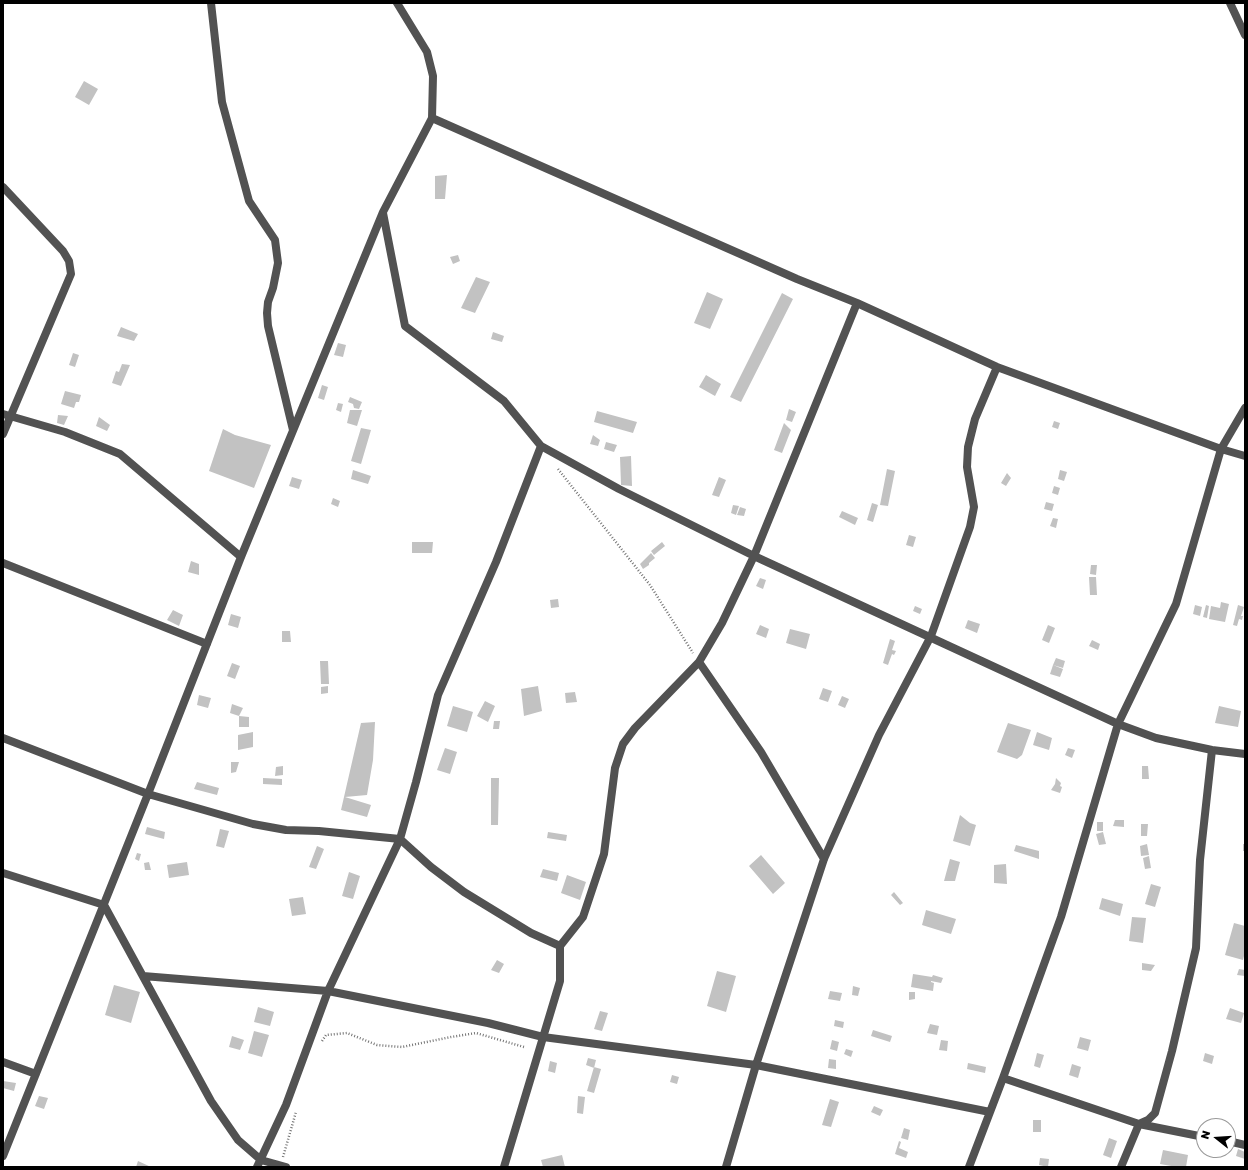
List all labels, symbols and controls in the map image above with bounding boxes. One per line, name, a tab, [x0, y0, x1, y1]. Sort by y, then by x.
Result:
north arrow	[1196, 1118, 1236, 1158]
text: N	[1198, 1129, 1212, 1141]

